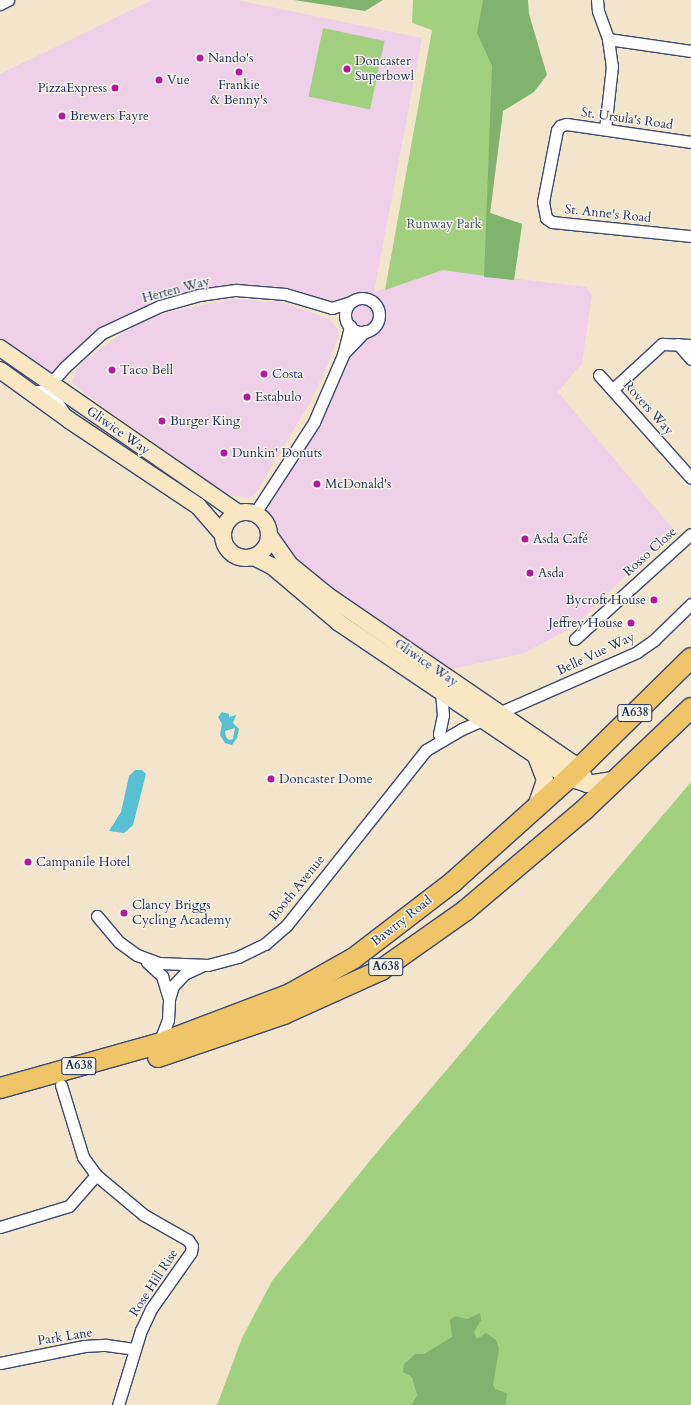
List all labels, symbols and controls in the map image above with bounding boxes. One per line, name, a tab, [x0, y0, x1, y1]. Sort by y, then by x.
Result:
place label: Nando's	[208, 50, 253, 66]
marker: Nando's	[195, 53, 205, 63]
place label: Doncaster Superbowl	[355, 54, 414, 85]
marker: Doncaster Superbowl	[342, 64, 352, 74]
marker: Frankie & Benny's	[234, 67, 244, 77]
place label: Vue	[167, 72, 190, 88]
marker: Vue	[154, 75, 164, 85]
place label: Frankie & Benny's	[211, 78, 267, 109]
place label: PizzaExpress	[38, 80, 107, 96]
marker: PizzaExpress	[110, 83, 120, 93]
street label: St. Ursula's Road	[580, 105, 674, 133]
place label: Brewers Fayre	[70, 108, 149, 124]
marker: Brewers Fayre	[57, 111, 67, 121]
street label: St. Anne's Road	[564, 202, 652, 226]
park label: Runway Park	[407, 216, 481, 232]
street label: Herten Way	[141, 274, 211, 306]
place label: Taco Bell	[120, 362, 173, 378]
marker: Taco Bell	[107, 365, 117, 375]
place label: Costa	[272, 366, 303, 382]
marker: Costa	[259, 369, 269, 379]
street label: Rovers Way	[619, 378, 677, 438]
place label: Estabulo	[255, 389, 302, 405]
marker: Estabulo	[242, 392, 252, 402]
street label: Gliwice Way	[83, 404, 153, 458]
place label: Burger King	[170, 413, 240, 429]
marker: Burger King	[157, 416, 167, 426]
place label: Dunkin' Donuts	[232, 445, 322, 461]
marker: Dunkin' Donuts	[219, 448, 229, 458]
place label: McDonald's	[325, 476, 391, 492]
marker: McDonald's	[312, 479, 322, 489]
street label: Rosso Close	[620, 524, 680, 580]
place label: Asda Café	[533, 531, 588, 547]
marker: Asda Café	[520, 534, 530, 544]
place label: Asda	[538, 565, 564, 581]
marker: Asda	[525, 568, 535, 578]
place label: Bycroft House	[566, 592, 646, 608]
marker: Bycroft House	[649, 595, 659, 605]
place label: Jeffrey House	[549, 615, 623, 631]
marker: Jeffrey House	[626, 618, 636, 628]
street label: Belle Vue Way	[555, 629, 637, 679]
street label: Gliwice Way	[391, 636, 461, 690]
road number: A638	[617, 703, 653, 723]
place label: Doncaster Dome	[279, 771, 373, 787]
marker: Doncaster Dome	[266, 774, 276, 784]
street label: Booth Avenue	[266, 852, 328, 924]
place label: Campanile Hotel	[36, 854, 130, 870]
marker: Campanile Hotel	[23, 857, 33, 867]
street label: Bawtry Road	[369, 892, 435, 950]
place label: Clancy Briggs Cycling Academy	[132, 898, 231, 929]
marker: Clancy Briggs Cycling Academy	[119, 908, 129, 918]
road number: A638	[368, 957, 404, 977]
road number: A638	[61, 1056, 97, 1076]
street label: Rose Hill Rise	[126, 1246, 182, 1320]
street label: Park Lane	[36, 1325, 94, 1349]

